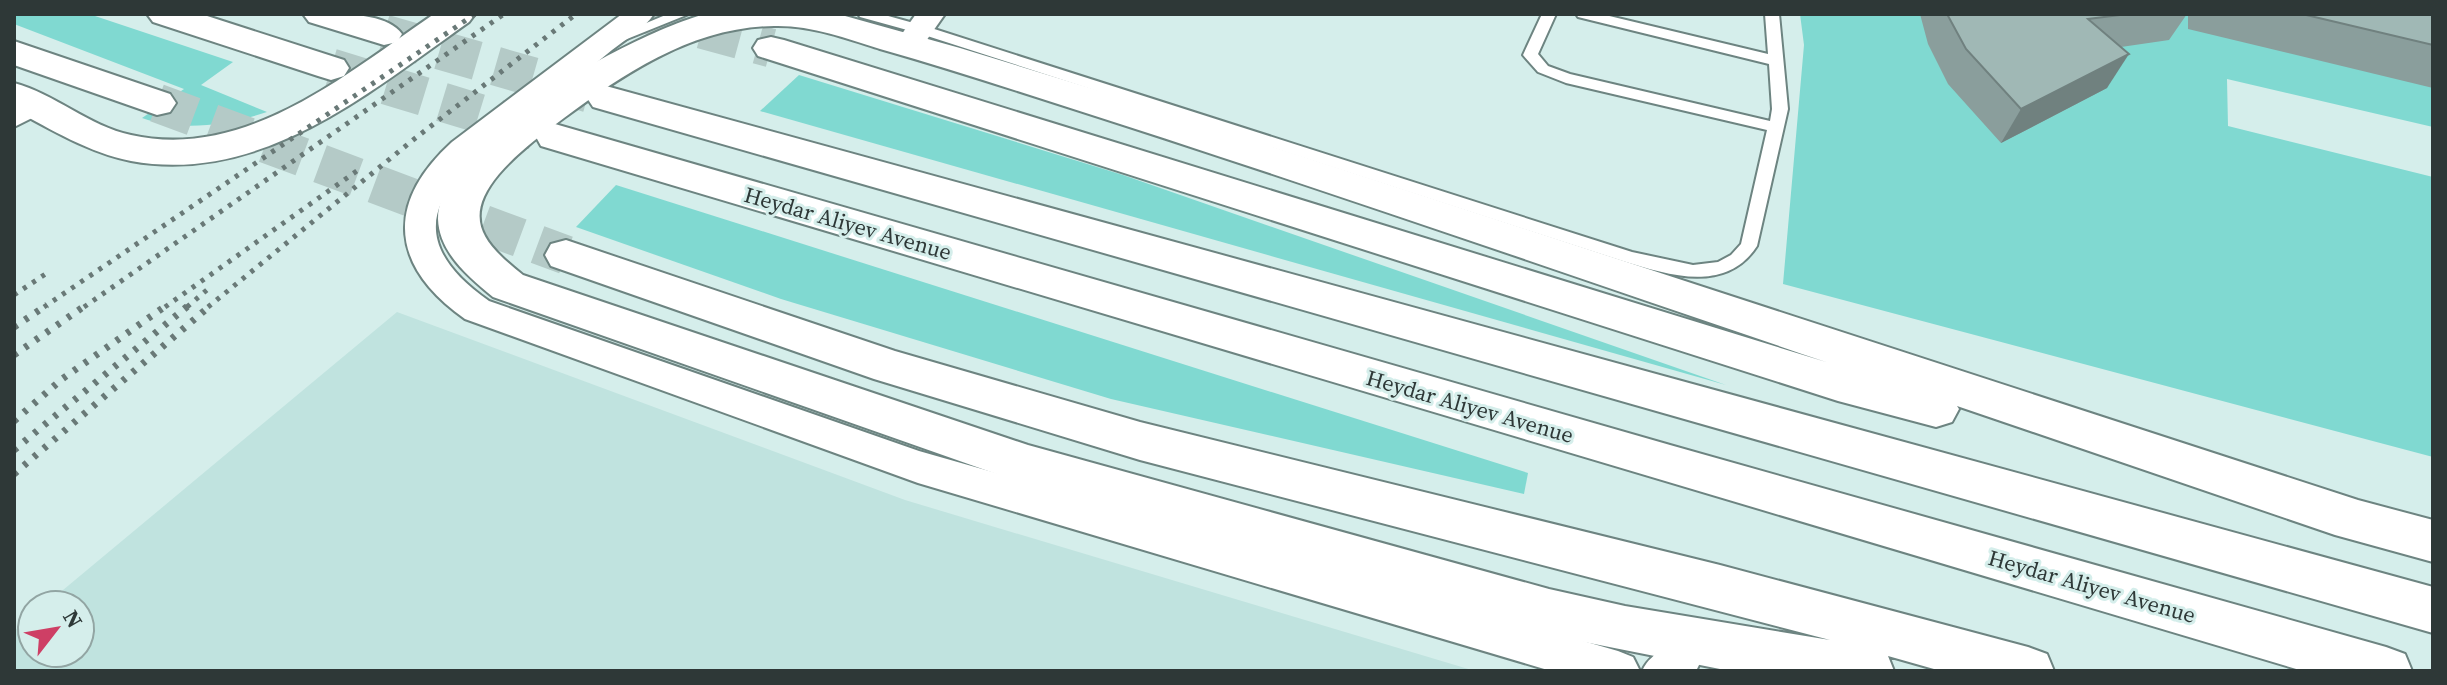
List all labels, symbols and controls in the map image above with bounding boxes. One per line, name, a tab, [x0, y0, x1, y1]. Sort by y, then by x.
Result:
street label: Heydar Aliyev Avenue	[741, 179, 955, 267]
street label: Heydar Aliyev Avenue	[1363, 362, 1577, 450]
street label: Heydar Aliyev Avenue	[1985, 542, 2199, 630]
north arrow	[16, 589, 96, 669]
text: N	[56, 604, 90, 633]

